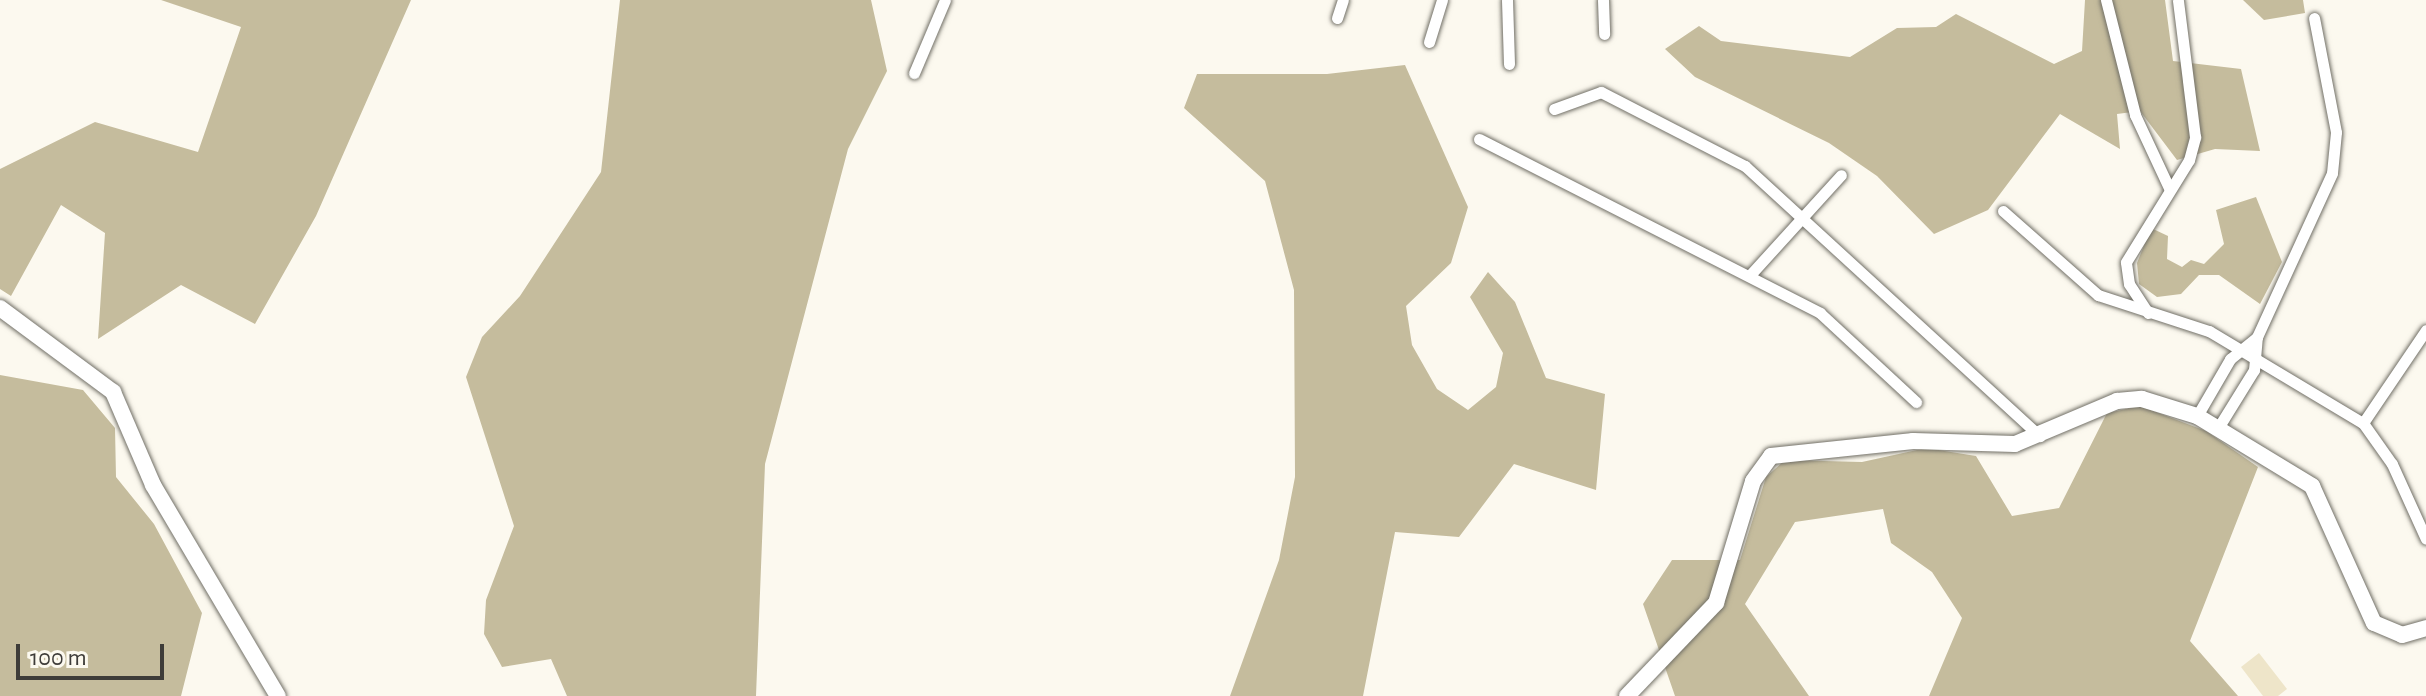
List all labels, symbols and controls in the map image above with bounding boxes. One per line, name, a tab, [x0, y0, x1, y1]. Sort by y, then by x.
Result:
scale bar	[20, 628, 168, 678]
text: 100 m	[30, 646, 87, 670]

